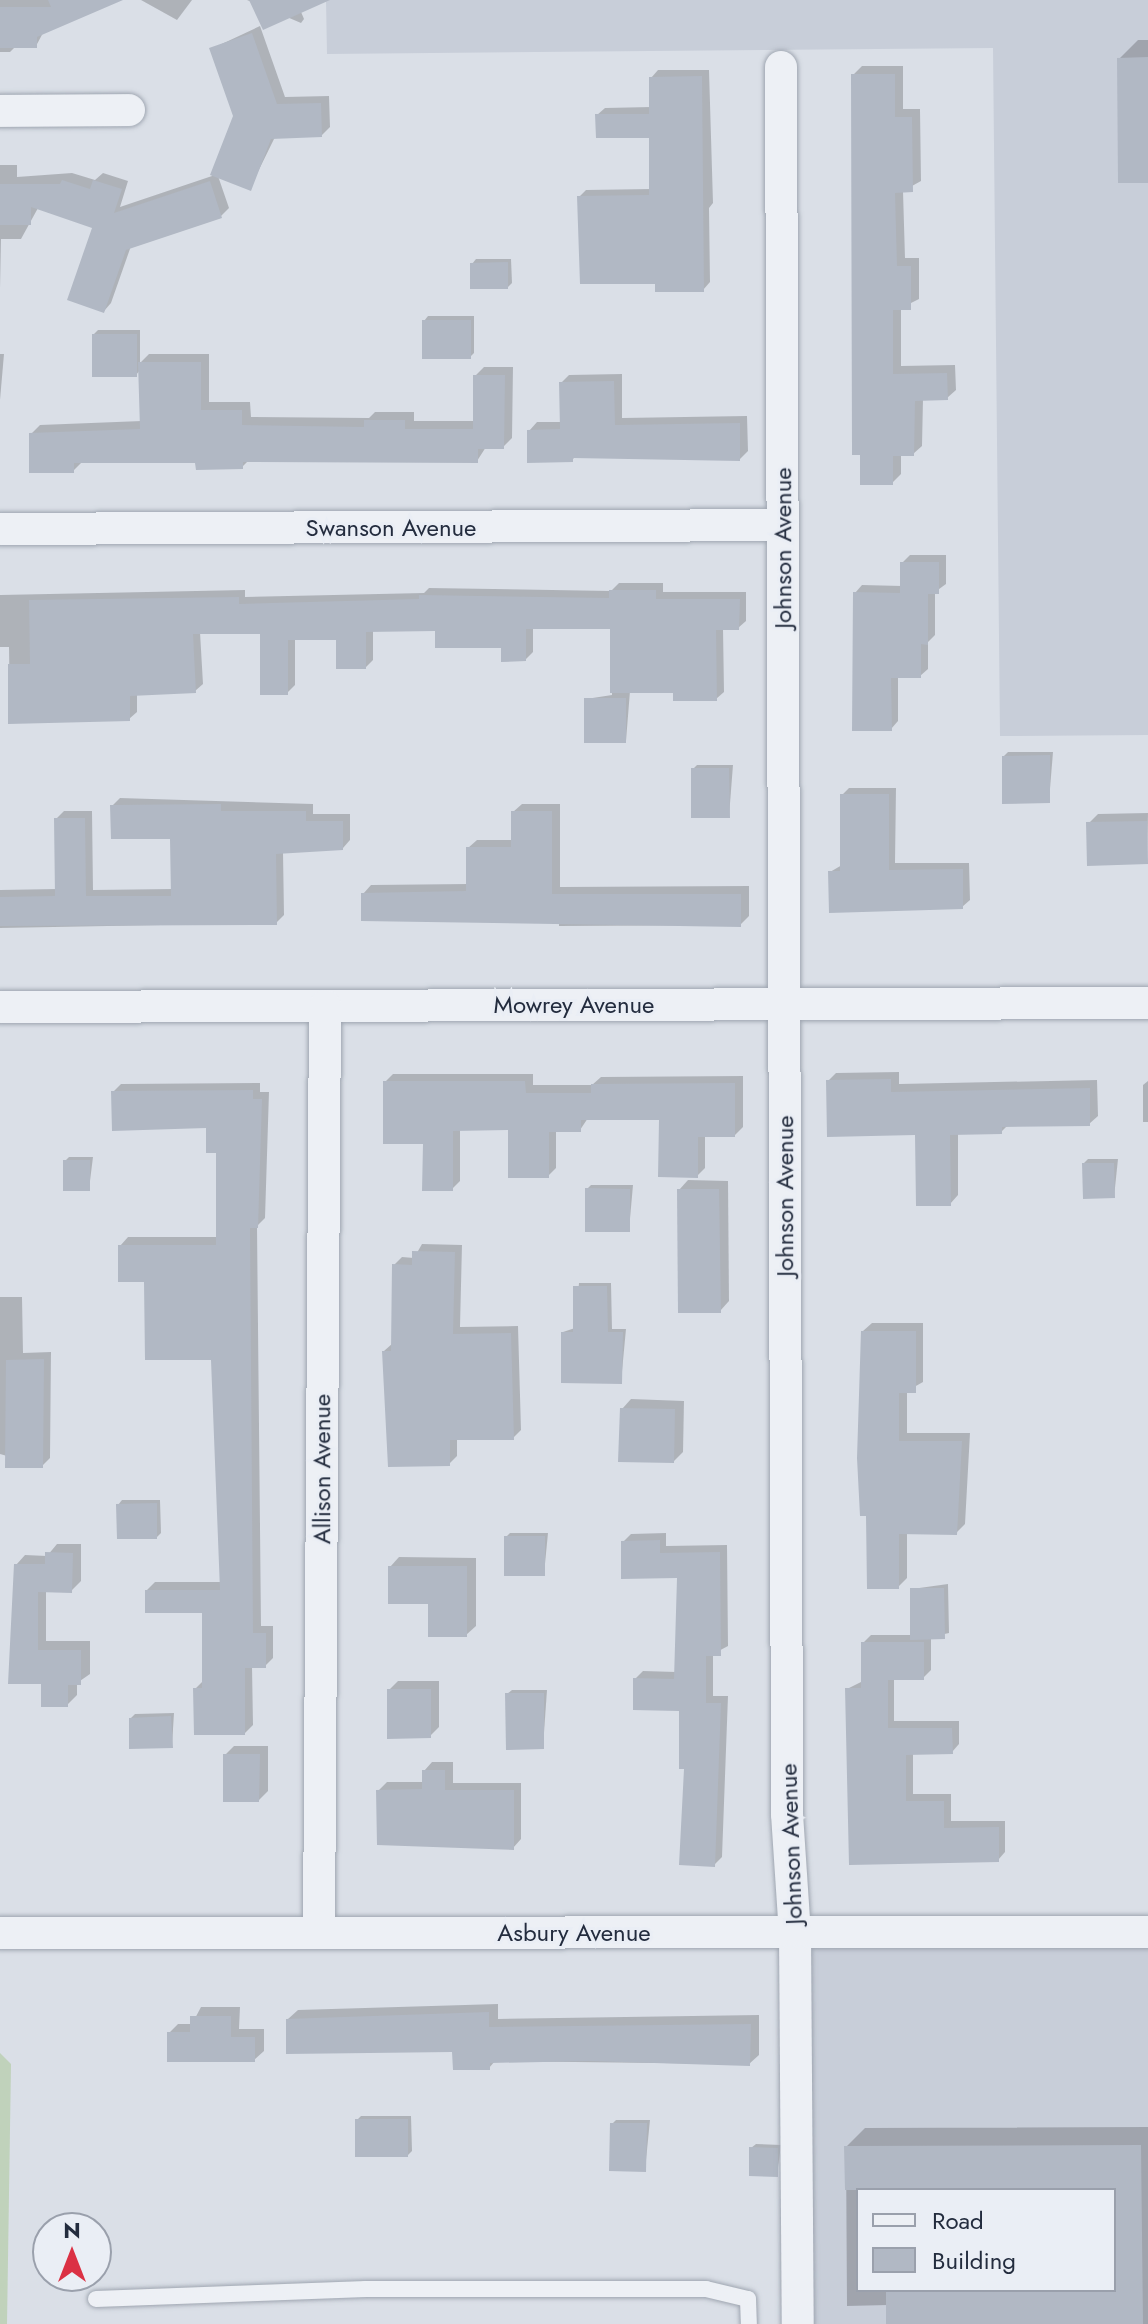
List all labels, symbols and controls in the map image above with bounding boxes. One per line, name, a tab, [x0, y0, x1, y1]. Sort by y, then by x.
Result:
street label: Johnson Avenue	[769, 467, 797, 629]
street label: Swanson Avenue	[306, 514, 476, 542]
street label: Mowrey Avenue	[494, 991, 654, 1019]
street label: Johnson Avenue	[771, 1115, 799, 1277]
street label: Allison Avenue	[308, 1394, 336, 1544]
street label: Johnson Avenue	[774, 1763, 808, 1925]
street label: Asbury Avenue	[497, 1919, 651, 1947]
legend	[856, 2188, 1116, 2292]
text: Road	[932, 2203, 984, 2238]
north arrow	[32, 2212, 112, 2292]
text: N	[63, 2214, 81, 2246]
text: Building	[932, 2243, 1016, 2278]

